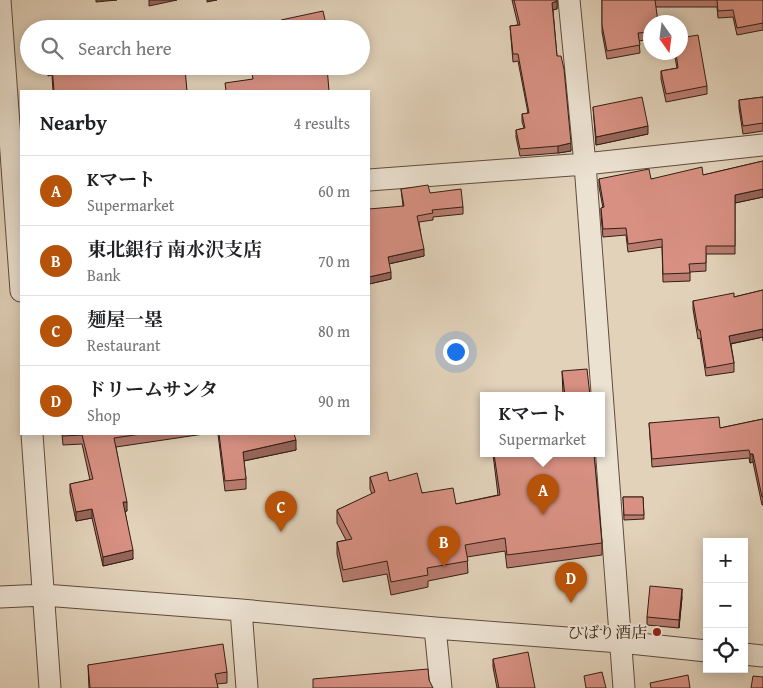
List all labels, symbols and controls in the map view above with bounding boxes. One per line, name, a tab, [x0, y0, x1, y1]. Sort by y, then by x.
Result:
north arrow	[643, 15, 688, 60]
search box	[20, 20, 370, 75]
icon: search	[38, 34, 66, 62]
text: Search here	[78, 34, 172, 62]
text: Nearby	[40, 107, 107, 138]
text: 4 results	[293, 111, 350, 135]
text: Kマート	[87, 165, 156, 193]
text: A	[51, 179, 61, 203]
text: 60 m	[318, 179, 350, 203]
text: Supermarket	[87, 193, 174, 217]
text: 東北銀行 南水沢支店	[87, 235, 262, 263]
text: B	[51, 249, 61, 273]
text: 70 m	[318, 249, 350, 273]
text: Bank	[87, 263, 121, 287]
text: 麺屋一塁	[87, 305, 163, 333]
text: C	[51, 319, 61, 343]
text: 80 m	[318, 319, 350, 343]
text: Restaurant	[87, 333, 161, 357]
your location	[443, 339, 469, 365]
text: ドリームサンタ	[87, 375, 218, 403]
text: D	[51, 389, 61, 413]
text: 90 m	[318, 389, 350, 413]
popup	[480, 392, 605, 457]
text: Kマート	[499, 399, 568, 427]
text: Shop	[87, 403, 121, 427]
text: Supermarket	[499, 427, 586, 451]
pin: A	[527, 474, 559, 515]
pin: C	[265, 491, 297, 532]
pin: B	[428, 526, 460, 567]
map controls	[703, 538, 748, 673]
button: +	[703, 538, 748, 583]
pin: D	[555, 562, 587, 603]
button: −	[703, 583, 748, 628]
place label: ひばり酒店	[567, 620, 647, 644]
marker: ひばり酒店	[651, 626, 663, 638]
button: locate	[703, 628, 748, 673]

